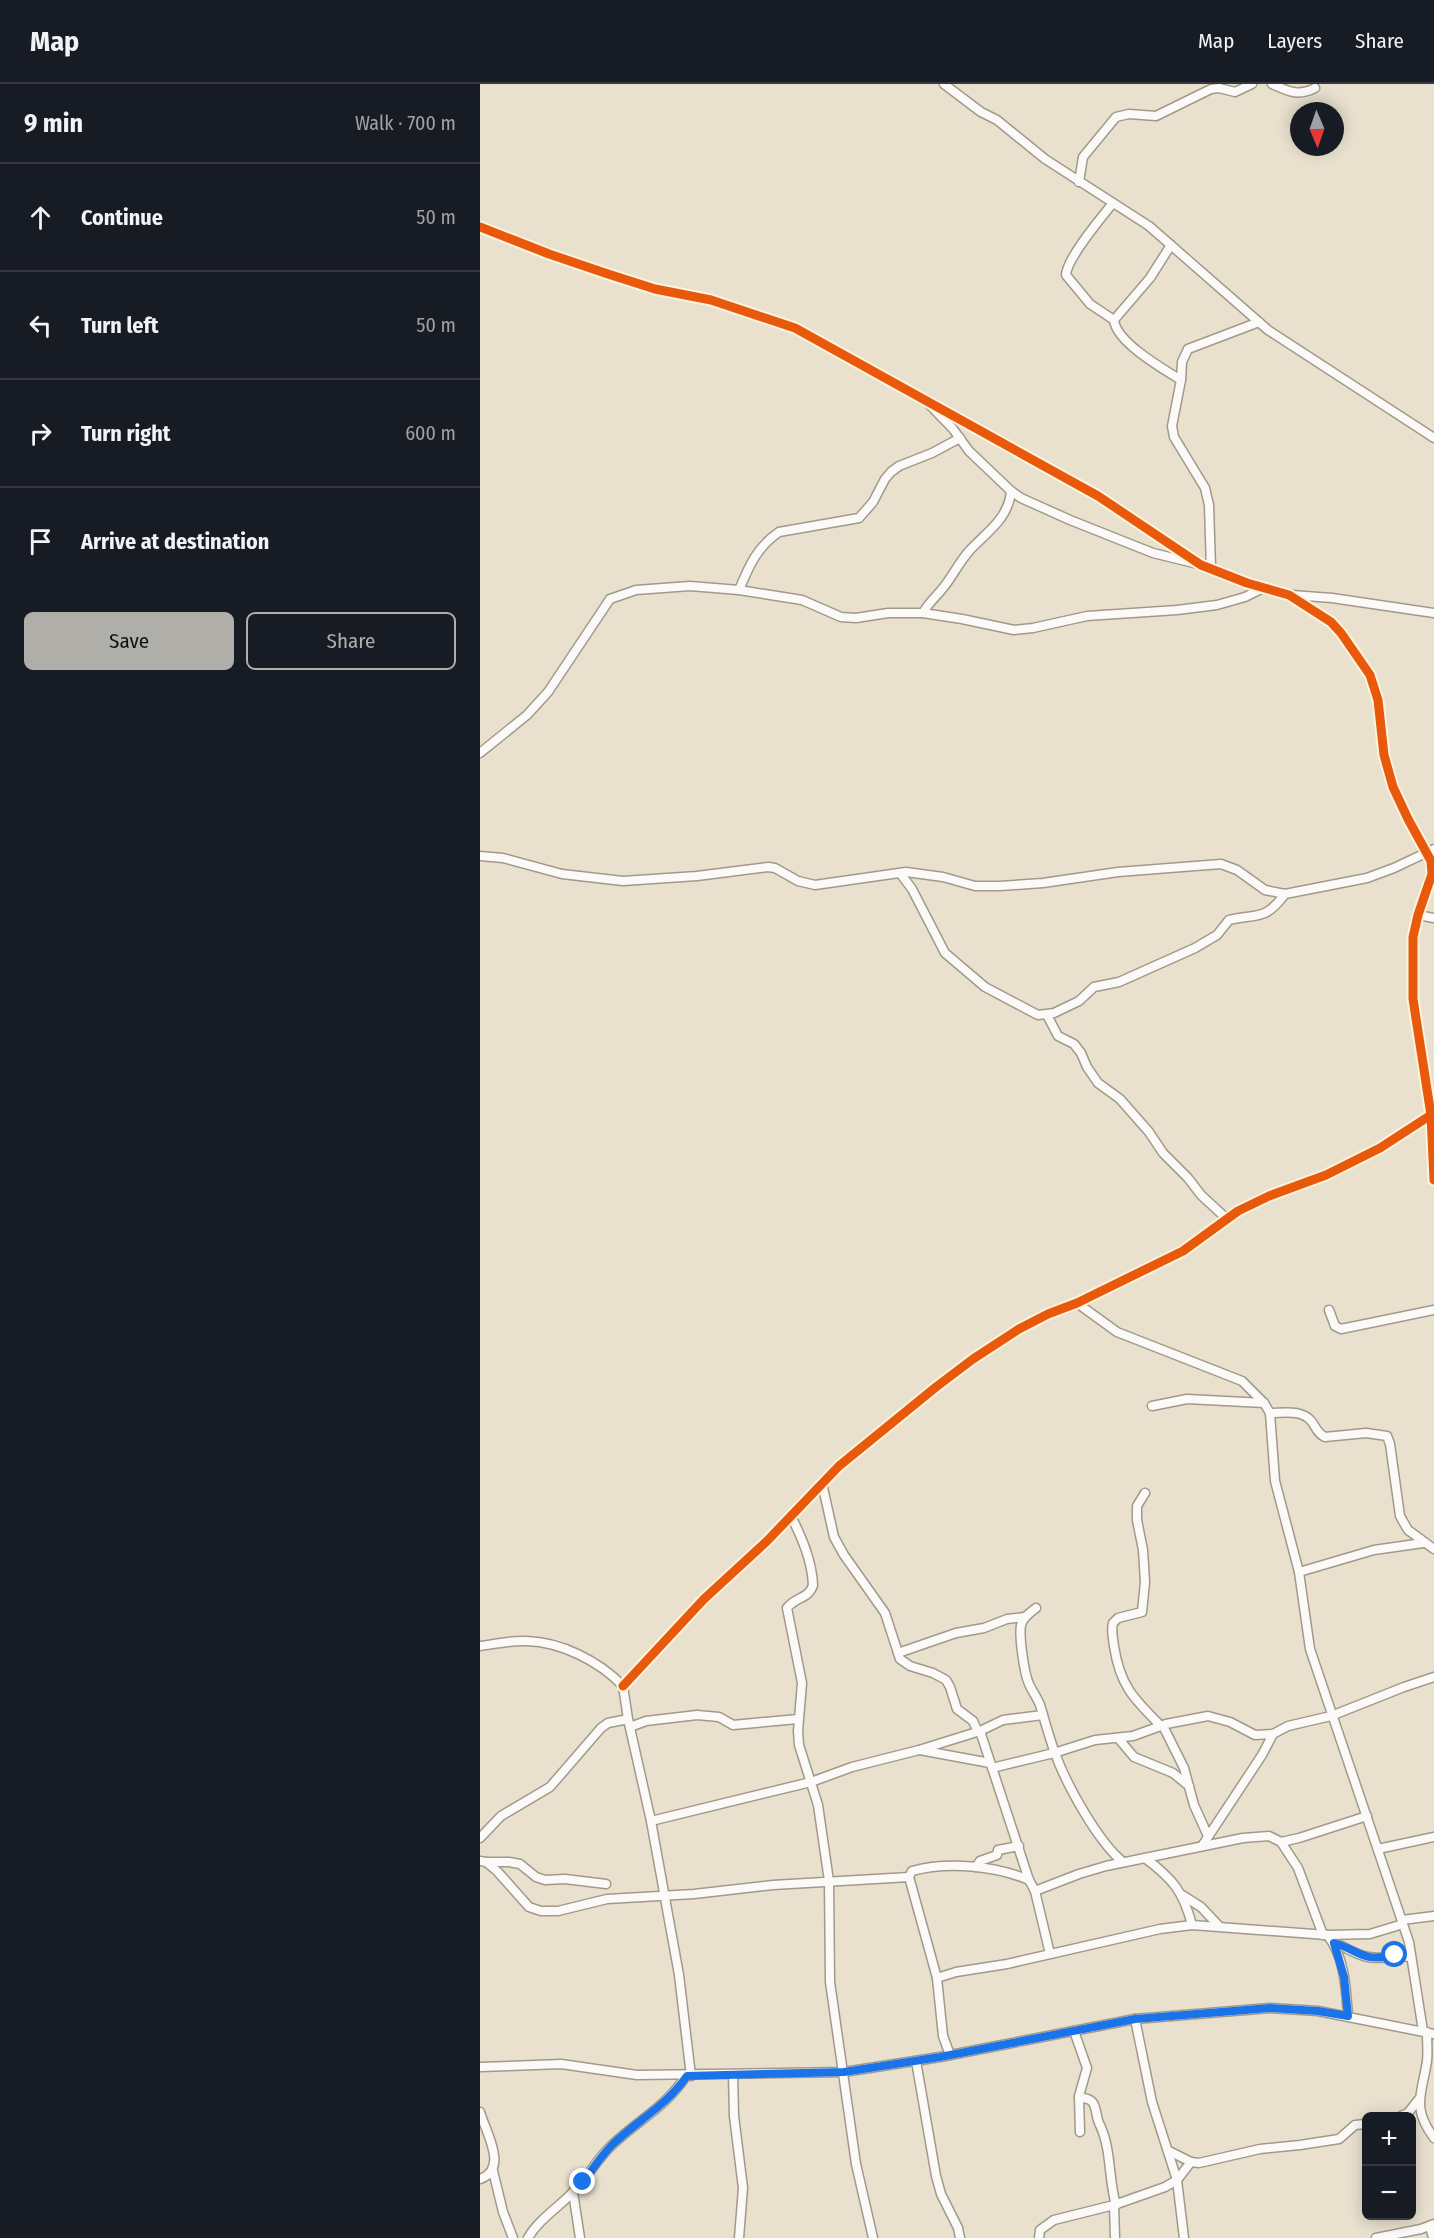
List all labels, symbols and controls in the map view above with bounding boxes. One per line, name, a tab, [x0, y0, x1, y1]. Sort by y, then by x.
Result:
text: Map	[30, 25, 79, 58]
text: Map	[1198, 28, 1234, 54]
text: Layers	[1267, 28, 1322, 54]
text: Share	[1355, 28, 1404, 54]
north arrow	[1290, 102, 1344, 156]
text: 9 min	[24, 108, 83, 139]
text: Walk · 700 m	[355, 111, 456, 135]
icon: ahead	[24, 201, 57, 234]
text: Continue	[81, 204, 163, 231]
text: 50 m	[416, 205, 456, 229]
icon: left	[24, 309, 57, 342]
text: Turn left	[81, 312, 159, 339]
text: 50 m	[416, 313, 456, 337]
icon: right	[24, 417, 57, 450]
text: Turn right	[81, 420, 170, 447]
text: 600 m	[405, 421, 456, 445]
icon: arrive	[24, 525, 57, 558]
text: Arrive at destination	[81, 528, 269, 555]
button: Save	[24, 612, 234, 670]
button: Share	[246, 612, 456, 670]
route start	[1381, 1941, 1407, 1967]
map controls	[1362, 2112, 1416, 2220]
button: +	[1362, 2112, 1416, 2166]
button: −	[1362, 2166, 1416, 2220]
route end	[569, 2168, 595, 2194]

